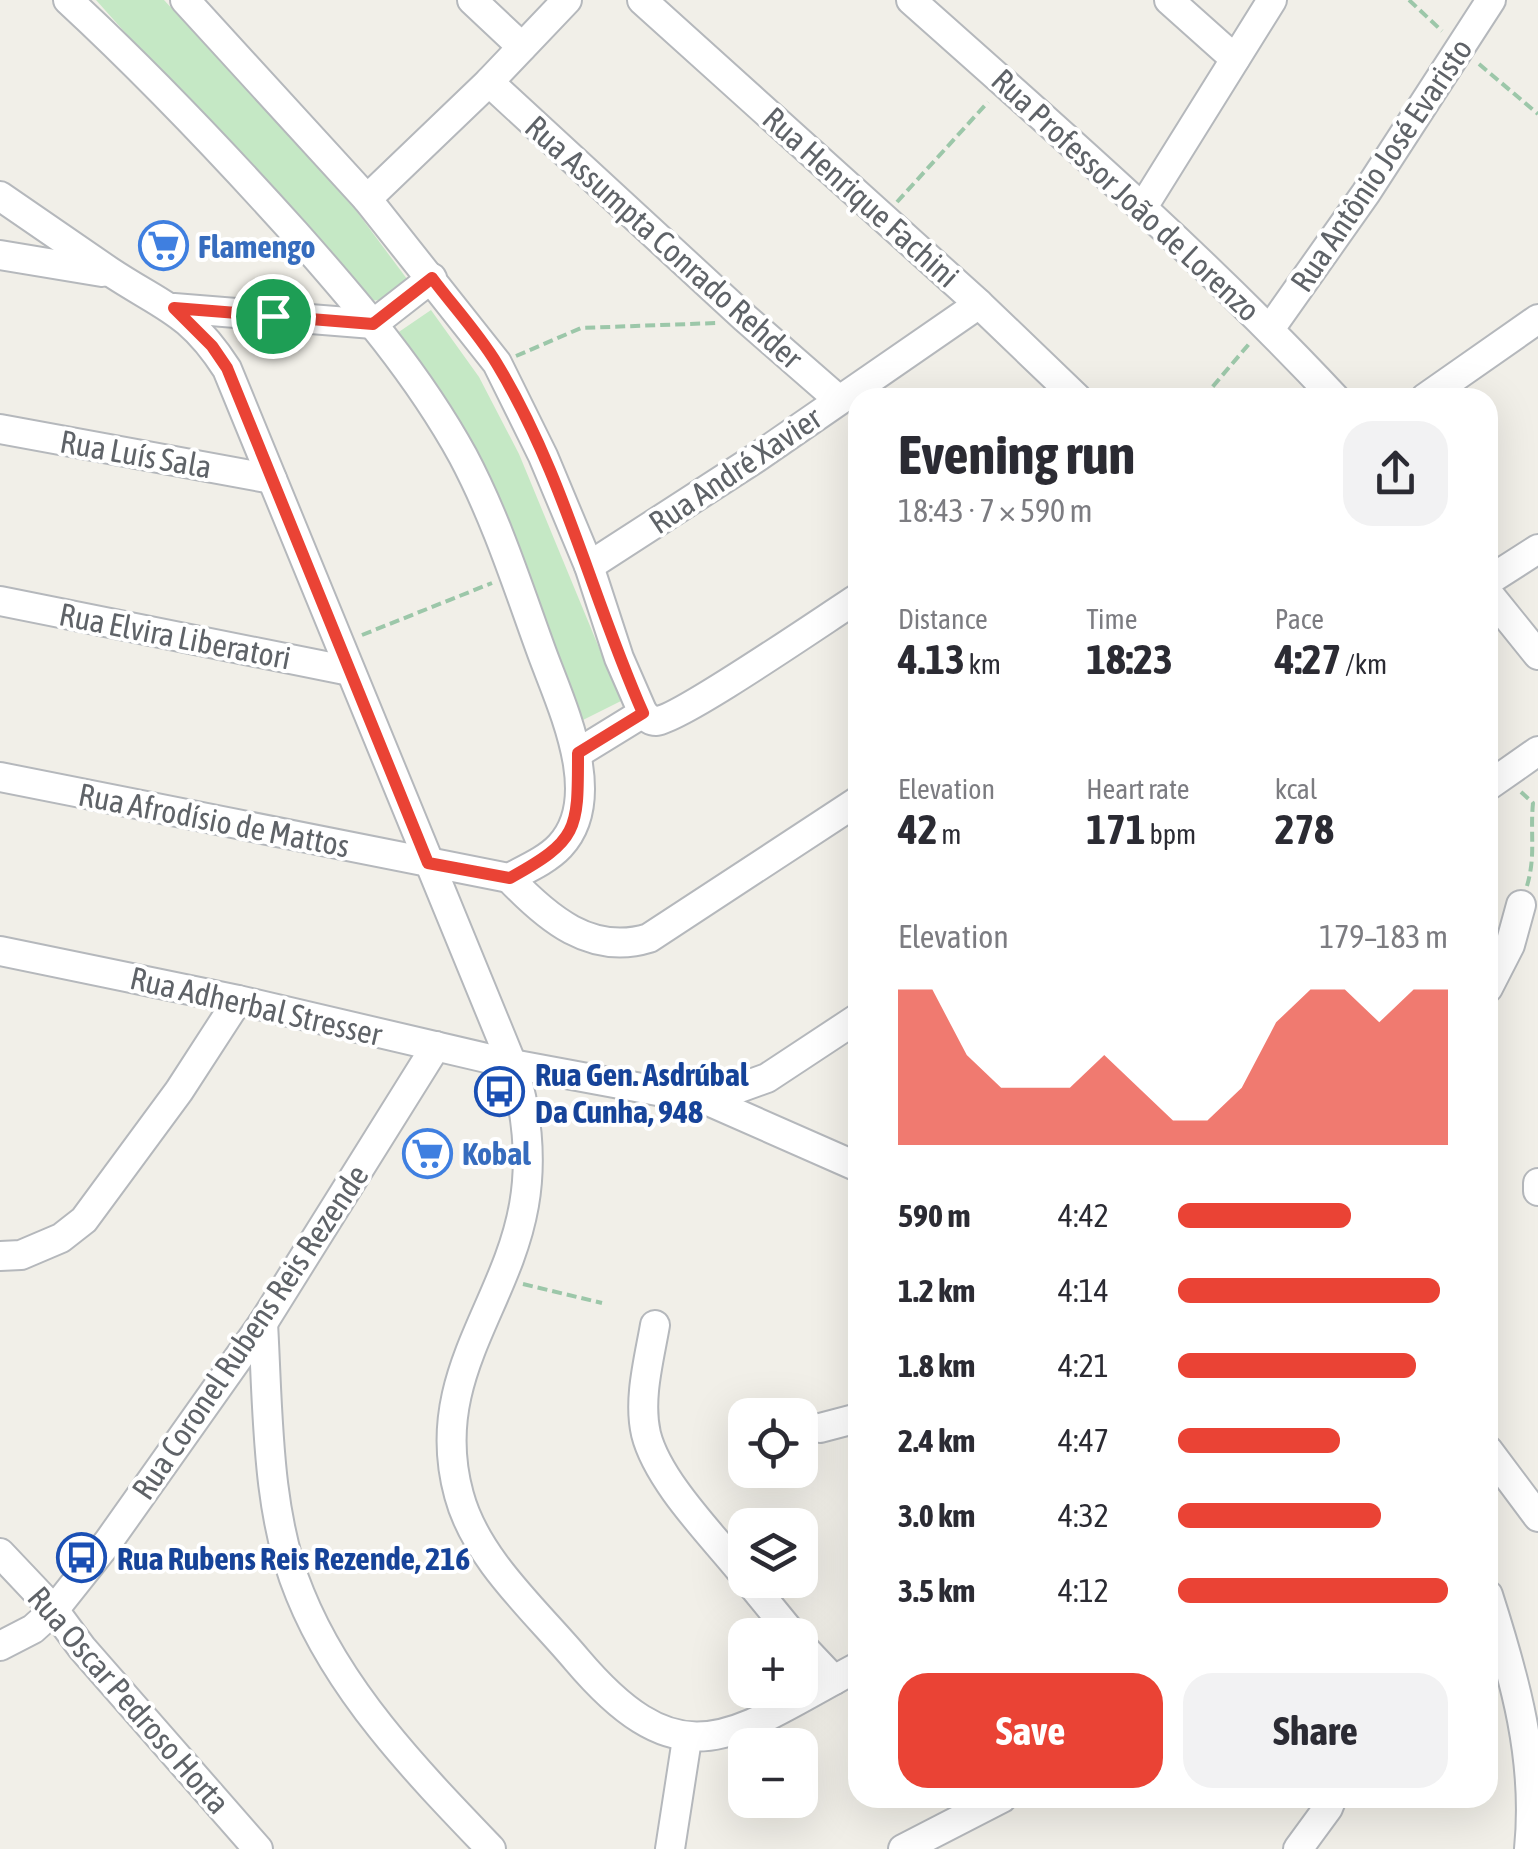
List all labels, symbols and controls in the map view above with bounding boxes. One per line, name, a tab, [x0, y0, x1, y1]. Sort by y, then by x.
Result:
street label: Rua Antônio José Evaristo	[1283, 32, 1479, 298]
street label: Rua Professor João de Lorenzo	[984, 61, 1268, 329]
street label: Rua Henrique Fachini	[756, 99, 966, 295]
street label: Rua Assumpta Conrado Rehder	[518, 108, 810, 376]
supermarket icon: Flamengo	[137, 220, 189, 272]
place label: Flamengo	[198, 228, 316, 265]
pin	[231, 274, 316, 359]
icon: arrive	[246, 289, 301, 344]
street label: Rua André Xavier	[642, 399, 828, 541]
button: share	[1343, 421, 1448, 526]
street label: Rua Luís Sala	[57, 422, 215, 486]
text: Evening run	[898, 423, 1135, 486]
text: 18:43 · 7 × 590 m	[898, 492, 1092, 529]
street label: Rua Elvira Liberatori	[56, 595, 294, 677]
text: Distance	[898, 603, 988, 635]
text: Time	[1086, 603, 1137, 635]
text: Pace	[1275, 603, 1324, 635]
text: 4.13	[898, 635, 965, 683]
text: 18:23	[1086, 635, 1173, 683]
text: 4:27	[1275, 635, 1341, 683]
text: km	[965, 648, 1001, 680]
text: /km	[1341, 648, 1387, 680]
text: Elevation	[898, 773, 995, 805]
text: Heart rate	[1086, 773, 1189, 805]
text: kcal	[1275, 773, 1317, 805]
street label: Rua Afrodísio de Mattos	[75, 776, 353, 864]
text: 42	[898, 805, 937, 853]
text: 171	[1086, 805, 1146, 853]
text: 278	[1275, 805, 1334, 853]
text: m	[937, 818, 961, 850]
text: bpm	[1146, 818, 1196, 850]
text: Elevation	[898, 918, 1009, 955]
text: 179–183 m	[1319, 918, 1448, 955]
street label: Rua Adherbal Stresser	[127, 959, 386, 1053]
place label: Rua Gen. Asdrúbal Da Cunha, 948	[535, 1056, 749, 1130]
bus stop icon: Rua Gen. Asdrúbal Da Cunha, 948	[474, 1066, 526, 1118]
supermarket icon: Kobal	[401, 1127, 453, 1179]
place label: Kobal	[462, 1135, 531, 1172]
street label: Rua Coronel Rubens Reis Rezende	[124, 1158, 376, 1506]
text: 590 m	[898, 1197, 971, 1234]
text: 4:42	[1058, 1197, 1109, 1234]
text: 1.2 km	[898, 1272, 975, 1309]
text: 4:14	[1058, 1272, 1109, 1309]
text: 1.8 km	[898, 1347, 975, 1384]
text: 4:21	[1058, 1347, 1109, 1384]
map controls	[728, 1398, 818, 1818]
button: locate	[728, 1398, 818, 1488]
text: 2.4 km	[898, 1422, 975, 1459]
text: 4:47	[1058, 1422, 1109, 1459]
text: 3.0 km	[898, 1497, 975, 1534]
text: 4:32	[1058, 1497, 1109, 1534]
button: layers	[728, 1508, 818, 1598]
bus stop icon: Rua Rubens Reis Rezende, 216	[56, 1532, 108, 1584]
place label: Rua Rubens Reis Rezende, 216	[117, 1540, 470, 1577]
text: 3.5 km	[898, 1572, 975, 1609]
text: 4:12	[1058, 1572, 1109, 1609]
street label: Rua Oscar Pedroso Horta	[20, 1579, 238, 1821]
button: +	[728, 1618, 818, 1708]
button: Save	[898, 1673, 1163, 1788]
button: Share	[1183, 1673, 1448, 1788]
button: −	[728, 1728, 818, 1818]

